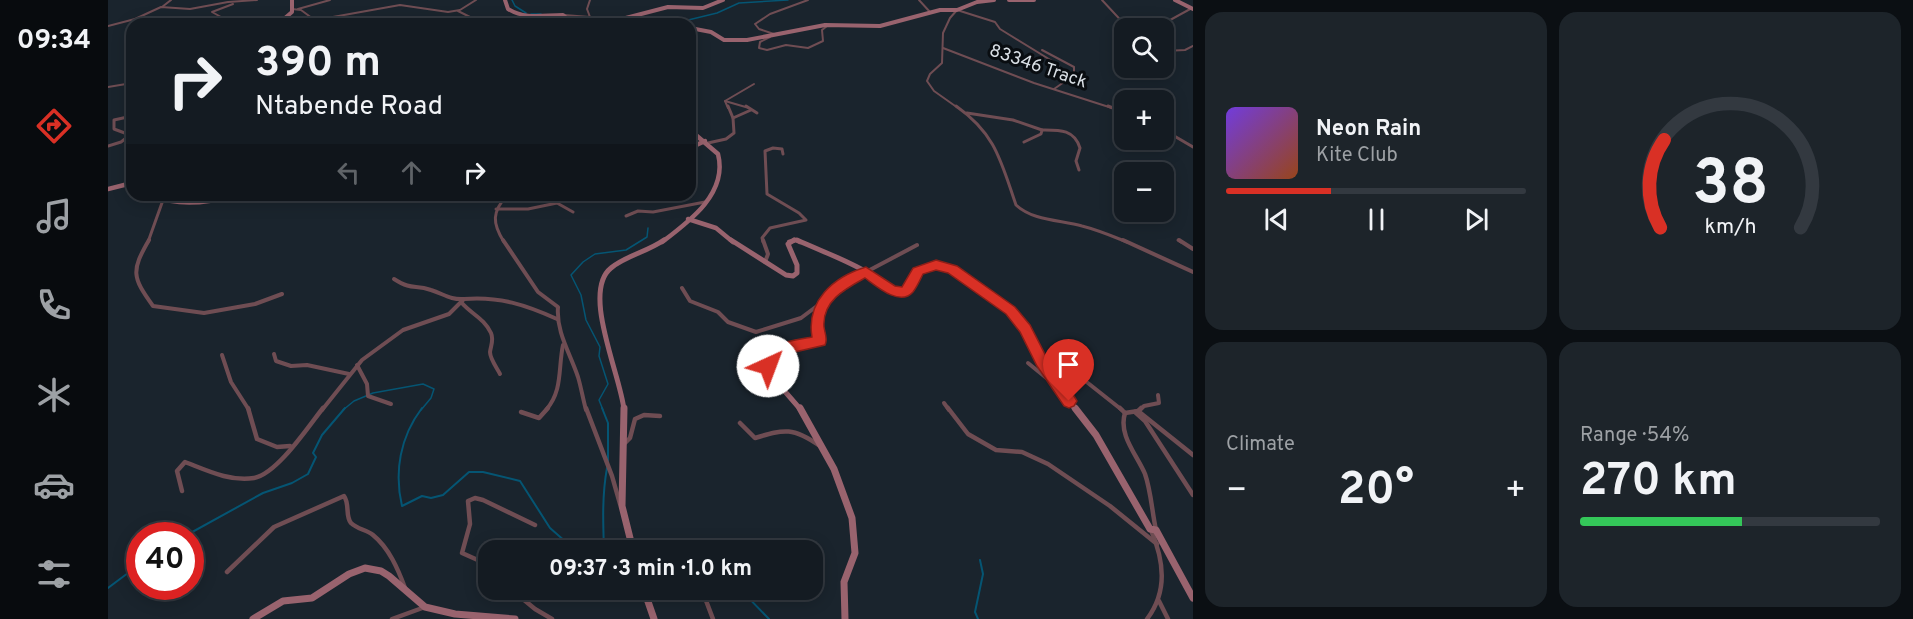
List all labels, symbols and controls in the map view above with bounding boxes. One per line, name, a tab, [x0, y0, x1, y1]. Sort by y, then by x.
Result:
map controls	[1114, 18, 1174, 222]
button: search	[1114, 18, 1174, 78]
text: 09:34	[17, 24, 91, 58]
text: 390 m	[255, 38, 381, 91]
street label: 83346 Track	[986, 40, 1090, 94]
icon: right	[156, 42, 234, 120]
text: Ntabende Road	[255, 90, 443, 124]
button: +	[1114, 90, 1174, 150]
icon: directions	[33, 105, 75, 147]
text: Neon Rain	[1316, 116, 1421, 143]
text: Kite Club	[1316, 143, 1398, 169]
text: 38	[1692, 147, 1768, 226]
icon: left	[332, 156, 365, 189]
icon: ahead	[395, 156, 428, 189]
icon: right	[458, 156, 491, 189]
button: −	[1114, 162, 1174, 222]
icon: music	[33, 195, 75, 237]
icon: previous	[1260, 203, 1293, 236]
icon: pause	[1360, 203, 1393, 236]
icon: next	[1460, 203, 1493, 236]
text: km/h	[1704, 215, 1756, 242]
icon: phone	[33, 284, 75, 326]
position arrow	[736, 334, 800, 398]
pin	[1043, 339, 1094, 401]
icon: arrive	[1052, 348, 1085, 381]
icon: climate	[33, 374, 75, 416]
text: Range · 54%	[1580, 423, 1689, 449]
text: Climate	[1226, 432, 1295, 458]
text: 270 km	[1580, 454, 1737, 511]
text: 20°	[1338, 463, 1414, 520]
icon: car	[33, 464, 75, 506]
text: −	[1226, 471, 1247, 513]
text: +	[1505, 471, 1526, 513]
speed limit sign: 40	[126, 522, 204, 600]
icon: filters	[33, 553, 75, 595]
text: 09:37 · 3 min · 1.0 km	[549, 556, 752, 583]

